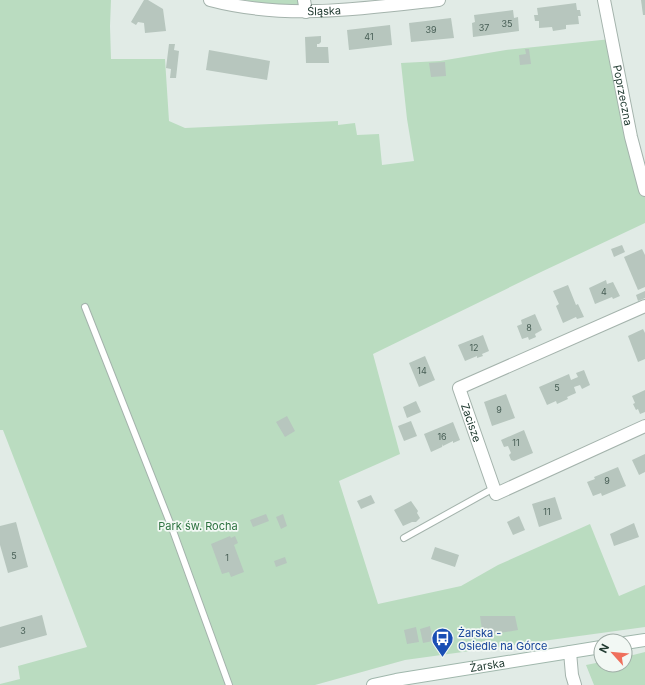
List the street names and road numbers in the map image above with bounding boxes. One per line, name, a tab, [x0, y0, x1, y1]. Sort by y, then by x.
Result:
street label: Śląska	[307, 3, 341, 18]
street label: Poprzeczna	[610, 64, 636, 127]
street label: Zacisze	[458, 401, 484, 444]
street label: Żarska	[469, 656, 506, 675]

